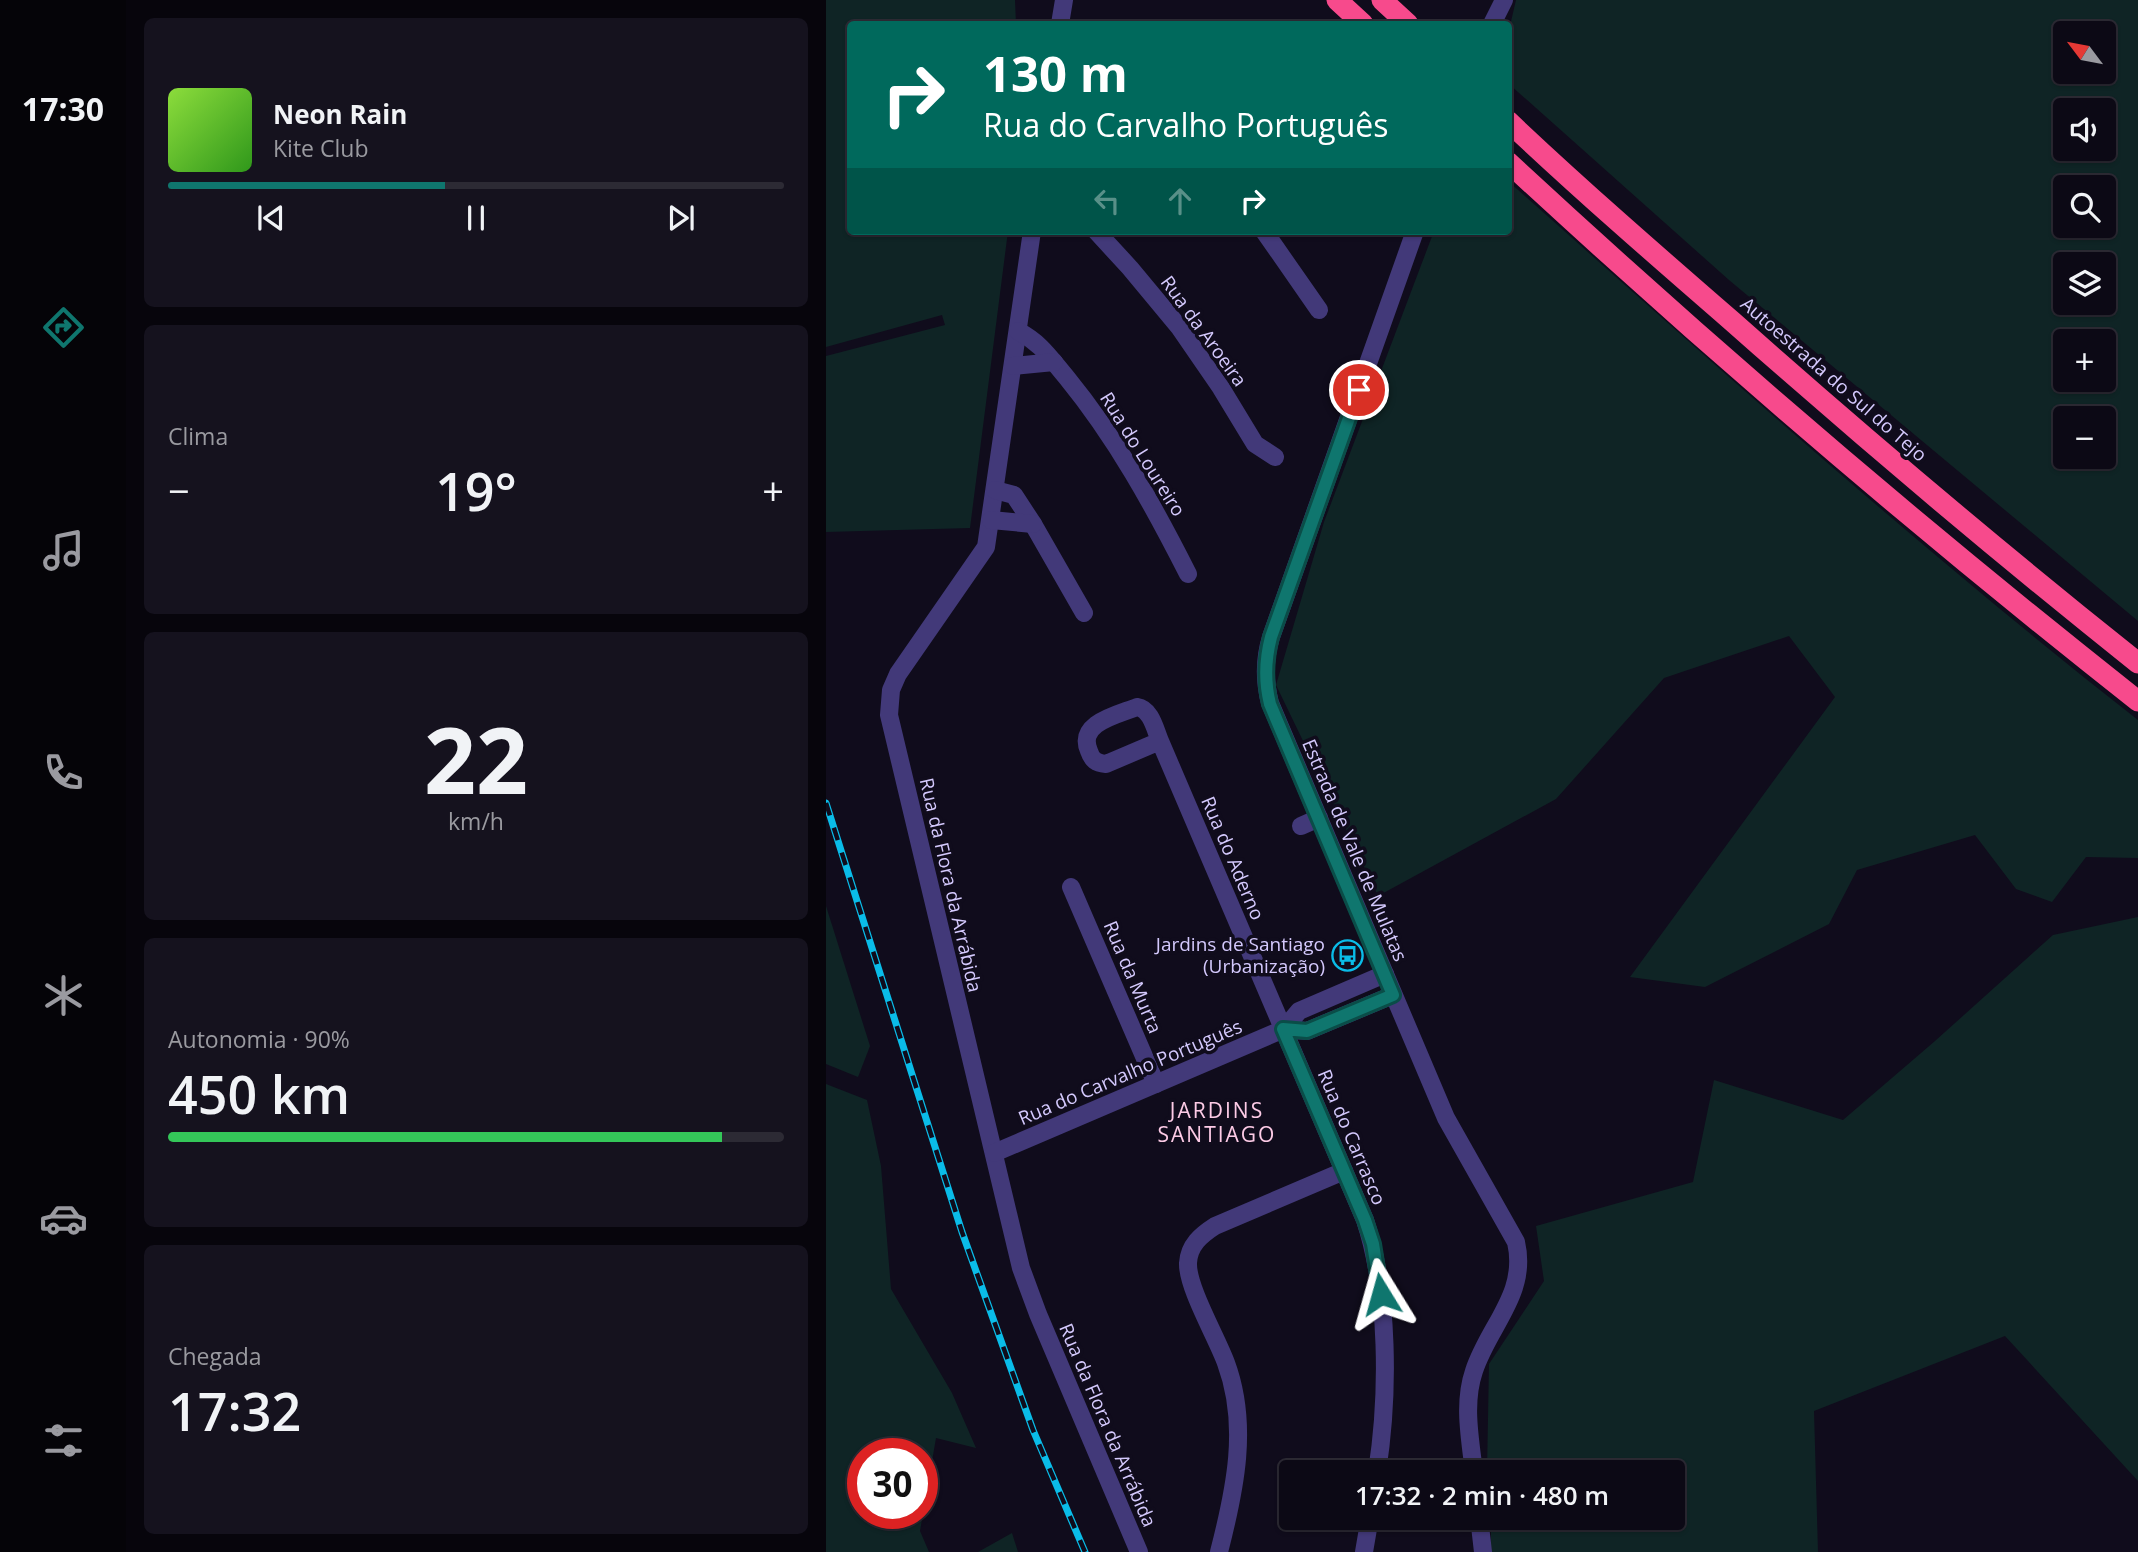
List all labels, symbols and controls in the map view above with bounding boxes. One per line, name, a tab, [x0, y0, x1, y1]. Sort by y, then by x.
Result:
north arrow	[2053, 21, 2116, 84]
map controls	[2053, 21, 2116, 469]
text: 130 m	[983, 40, 1128, 106]
icon: right	[868, 49, 959, 140]
text: 17:30	[22, 87, 104, 130]
text: Neon Rain	[273, 96, 407, 132]
button: sound	[2053, 98, 2116, 161]
text: Rua do Carvalho Português	[983, 103, 1388, 146]
text: Kite Club	[273, 132, 368, 164]
button: search	[2053, 175, 2116, 238]
icon: left	[1088, 182, 1126, 220]
icon: ahead	[1161, 182, 1199, 220]
icon: right	[1234, 182, 1272, 220]
icon: previous	[252, 199, 290, 237]
icon: pause	[457, 199, 495, 237]
icon: next	[662, 199, 700, 237]
button: layers	[2053, 252, 2116, 315]
street label: Rua da Aroeira	[1155, 270, 1253, 392]
street label: Autoestrada do Sul do Tejo	[1735, 291, 1933, 467]
icon: directions	[39, 303, 88, 352]
button: +	[2053, 329, 2116, 392]
pin	[1329, 360, 1389, 420]
icon: arrive	[1340, 371, 1378, 409]
street label: Rua do Loureiro	[1094, 387, 1192, 521]
button: −	[2053, 406, 2116, 469]
text: Clima	[168, 420, 228, 452]
text: 19°	[435, 455, 517, 526]
text: −	[168, 464, 190, 516]
text: +	[762, 464, 784, 516]
icon: music	[39, 526, 88, 575]
text: 22	[424, 697, 528, 821]
street label: Estrada de Vale de Mulatas	[1296, 735, 1414, 965]
icon: phone	[39, 748, 88, 797]
street label: Rua da Flora da Arrábida	[914, 775, 988, 995]
street label: Rua do Aderno	[1195, 792, 1271, 924]
text: km/h	[448, 805, 504, 837]
street label: Rua da Murta	[1098, 917, 1168, 1037]
place label: Jardins de Santiago (Urbanização)	[1154, 931, 1325, 979]
bus stop icon: Jardins de Santiago (Urbanização)	[1331, 938, 1365, 972]
icon: climate	[39, 971, 88, 1020]
street label: Rua do Carvalho Português	[1014, 1013, 1246, 1131]
text: Autonomia · 90%	[168, 1023, 350, 1055]
text: 450 km	[168, 1058, 350, 1129]
street label: Rua do Carrasco	[1312, 1065, 1392, 1209]
district label: JARDINS SANTIAGO	[1158, 1096, 1276, 1148]
icon: car	[39, 1194, 88, 1243]
position arrow	[1344, 1257, 1418, 1331]
street label: Rua da Flora da Arrábida	[1053, 1319, 1163, 1531]
text: Chegada	[168, 1340, 262, 1372]
text: 17:32	[168, 1375, 301, 1446]
icon: filters	[39, 1416, 88, 1465]
speed limit sign: 30	[847, 1438, 938, 1529]
text: 17:32 · 2 min · 480 m	[1355, 1477, 1609, 1513]

